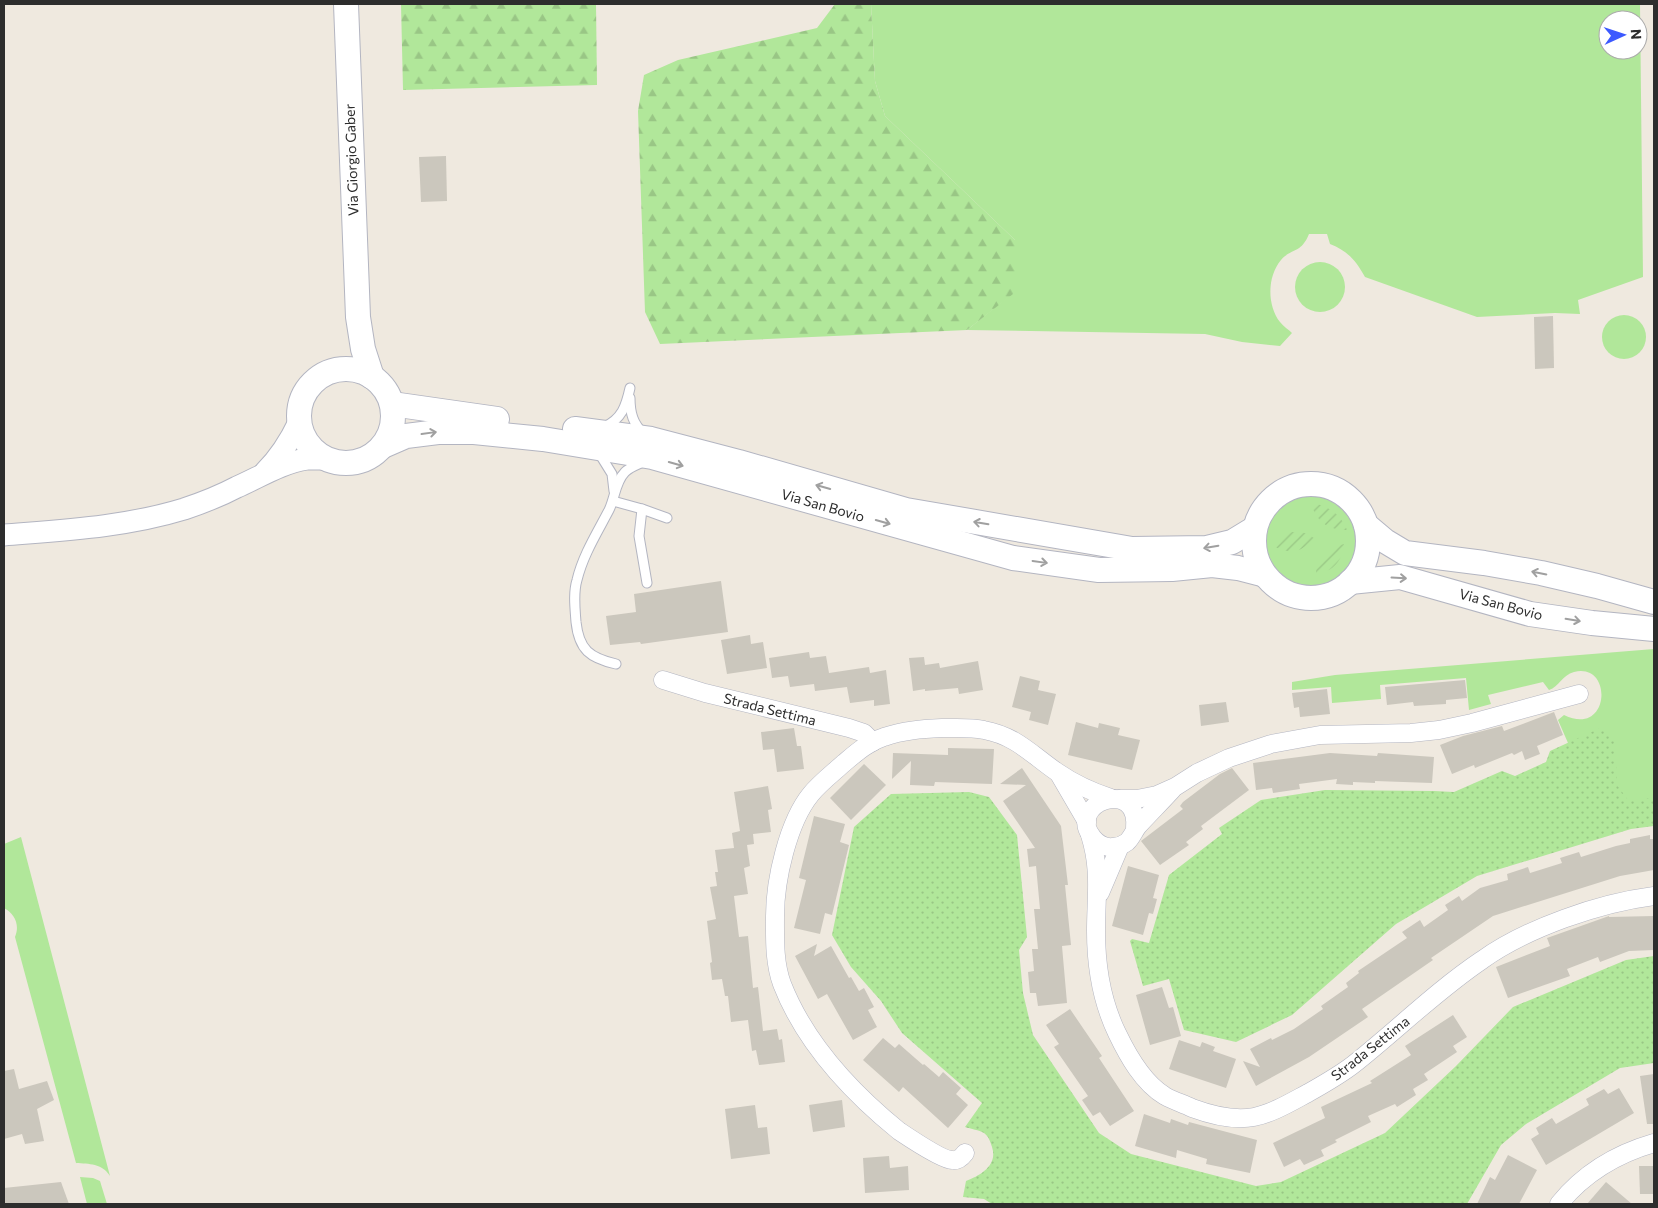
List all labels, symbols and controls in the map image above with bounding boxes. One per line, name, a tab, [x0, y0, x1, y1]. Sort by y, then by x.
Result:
north arrow	[1598, 10, 1648, 60]
text: N	[1628, 29, 1645, 40]
street label: Via Giorgio Gaber	[341, 103, 361, 216]
one-way arrow	[421, 428, 437, 438]
one-way arrow	[668, 460, 684, 469]
one-way arrow	[815, 481, 831, 491]
street label: Via San Bovio	[779, 485, 867, 525]
one-way arrow	[875, 518, 891, 527]
one-way arrow	[973, 518, 989, 528]
one-way arrow	[1203, 542, 1219, 552]
one-way arrow	[1032, 557, 1048, 567]
one-way arrow	[1532, 568, 1548, 577]
one-way arrow	[1390, 574, 1406, 583]
street label: Via San Bovio	[1457, 585, 1545, 623]
one-way arrow	[1565, 616, 1581, 626]
street label: Strada Settima	[722, 689, 818, 729]
street label: Strada Settima	[1327, 1012, 1413, 1084]

